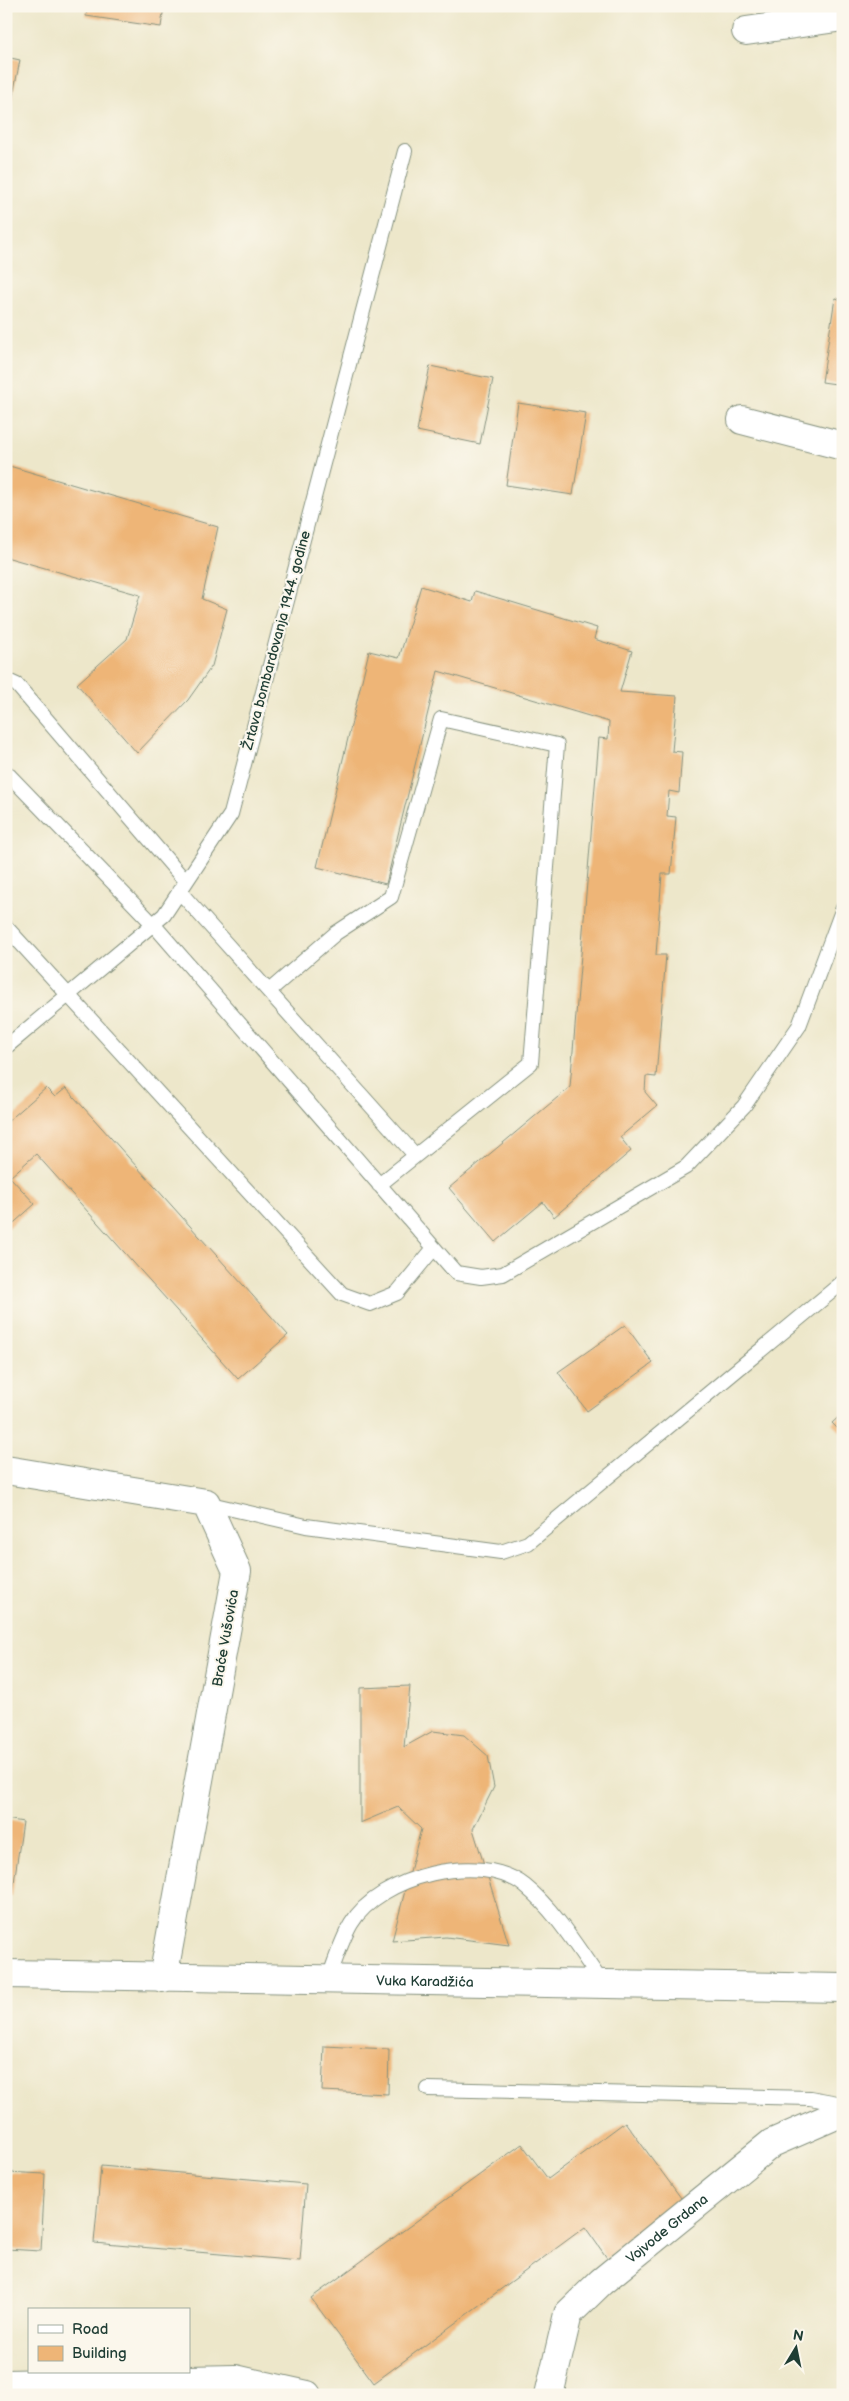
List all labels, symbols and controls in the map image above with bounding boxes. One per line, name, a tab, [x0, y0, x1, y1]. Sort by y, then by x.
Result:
street label: Žrtava bombardovanja 1944. godine	[238, 529, 314, 752]
street label: Braće Vušovića	[209, 1588, 242, 1688]
street label: Vuka Karadžića	[376, 1972, 474, 1991]
street label: Vojvode Grdana	[623, 2191, 711, 2267]
legend	[28, 2308, 190, 2374]
text: Road	[72, 2320, 108, 2339]
north arrow	[772, 2324, 822, 2374]
text: N	[792, 2326, 805, 2345]
text: Building	[72, 2344, 127, 2363]

